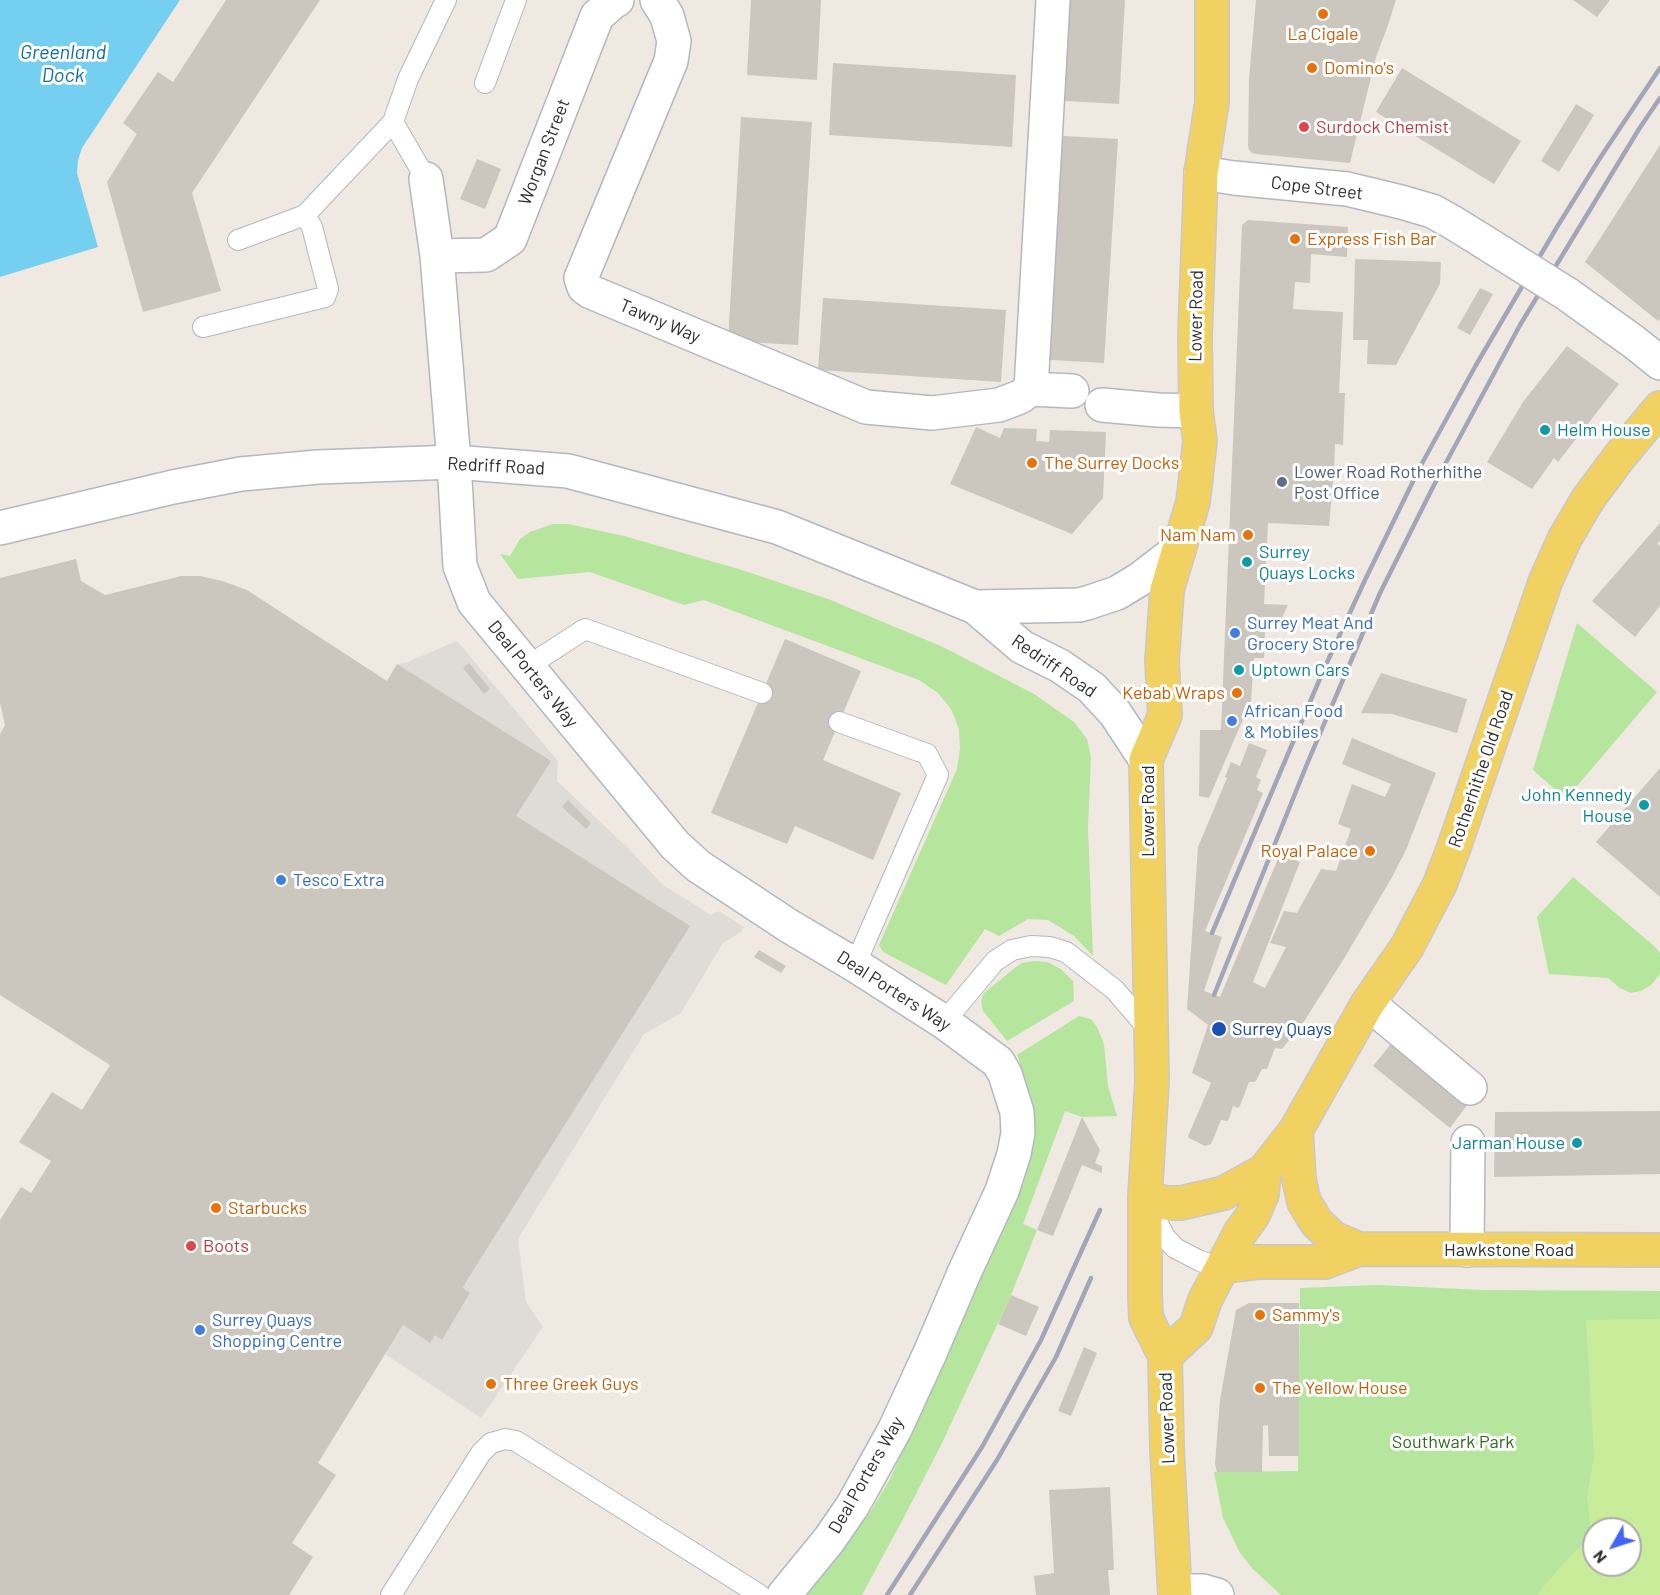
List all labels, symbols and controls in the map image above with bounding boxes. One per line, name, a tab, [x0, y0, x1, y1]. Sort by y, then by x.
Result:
marker: La Cigale	[1316, 7, 1330, 21]
place label: La Cigale	[1287, 23, 1359, 45]
water label: Greenland Dock	[20, 40, 106, 87]
place label: Domino's	[1324, 57, 1394, 79]
marker: Domino's	[1305, 61, 1319, 75]
street label: Worgan Street	[514, 96, 574, 208]
place label: Surdock Chemist	[1316, 116, 1449, 138]
marker: Surdock Chemist	[1297, 120, 1311, 134]
street label: Cope Street	[1270, 172, 1364, 204]
place label: Express Fish Bar	[1307, 228, 1437, 250]
marker: Express Fish Bar	[1288, 232, 1302, 246]
street label: Lower Road	[1184, 270, 1208, 362]
street label: Tawny Way	[616, 294, 704, 348]
place label: Helm House	[1557, 419, 1650, 441]
marker: Helm House	[1538, 423, 1552, 437]
place label: The Surrey Docks	[1044, 452, 1179, 474]
street label: Redriff Road	[447, 453, 545, 479]
marker: The Surrey Docks	[1025, 456, 1039, 470]
place label: Lower Road Rotherhithe Post Office	[1294, 461, 1482, 504]
marker: Lower Road Rotherhithe Post Office	[1275, 475, 1289, 489]
place label: Nam Nam	[1160, 524, 1236, 546]
marker: Nam Nam	[1241, 528, 1255, 542]
place label: Surrey Quays Locks	[1259, 541, 1355, 584]
marker: Surrey Quays Locks	[1240, 555, 1254, 569]
place label: Surrey Meat And Grocery Store	[1247, 612, 1373, 654]
street label: Deal Porters Way	[483, 616, 583, 732]
marker: Surrey Meat And Grocery Store	[1228, 626, 1242, 640]
street label: Redriff Road	[1007, 630, 1101, 702]
place label: Uptown Cars	[1251, 659, 1350, 681]
marker: Uptown Cars	[1232, 663, 1246, 677]
place label: Kebab Wraps	[1122, 682, 1225, 704]
marker: Kebab Wraps	[1230, 686, 1244, 700]
street label: Rotherhithe Old Road	[1444, 687, 1518, 851]
place label: African Food & Mobiles	[1244, 700, 1343, 742]
marker: African Food & Mobiles	[1225, 714, 1239, 728]
street label: Lower Road	[1137, 765, 1159, 857]
place label: John Kennedy House	[1521, 784, 1632, 826]
marker: John Kennedy House	[1637, 798, 1651, 812]
place label: Royal Palace	[1261, 840, 1358, 862]
marker: Royal Palace	[1363, 844, 1377, 858]
place label: Tesco Extra	[293, 869, 385, 891]
marker: Tesco Extra	[274, 873, 288, 887]
street label: Deal Porters Way	[833, 946, 955, 1036]
place label: Surrey Quays	[1232, 1018, 1332, 1040]
marker: Surrey Quays	[1210, 1020, 1228, 1038]
place label: Jarman House	[1452, 1132, 1565, 1154]
marker: Jarman House	[1570, 1136, 1584, 1150]
place label: Starbucks	[228, 1197, 307, 1219]
marker: Starbucks	[209, 1201, 223, 1215]
place label: Boots	[203, 1235, 249, 1257]
marker: Boots	[184, 1239, 198, 1253]
street label: Hawkstone Road	[1444, 1239, 1574, 1261]
place label: Sammy's	[1272, 1304, 1340, 1326]
marker: Sammy's	[1253, 1308, 1267, 1322]
place label: Surrey Quays Shopping Centre	[212, 1309, 342, 1352]
marker: Surrey Quays Shopping Centre	[193, 1323, 207, 1337]
street label: Lower Road	[1155, 1372, 1179, 1464]
place label: Three Greek Guys	[503, 1373, 639, 1395]
marker: Three Greek Guys	[484, 1377, 498, 1391]
place label: The Yellow House	[1272, 1377, 1407, 1399]
marker: The Yellow House	[1253, 1381, 1267, 1395]
street label: Deal Porters Way	[824, 1413, 908, 1537]
park label: Southwark Park	[1392, 1431, 1514, 1453]
north arrow	[1582, 1517, 1642, 1577]
text: N	[1588, 1547, 1610, 1568]

